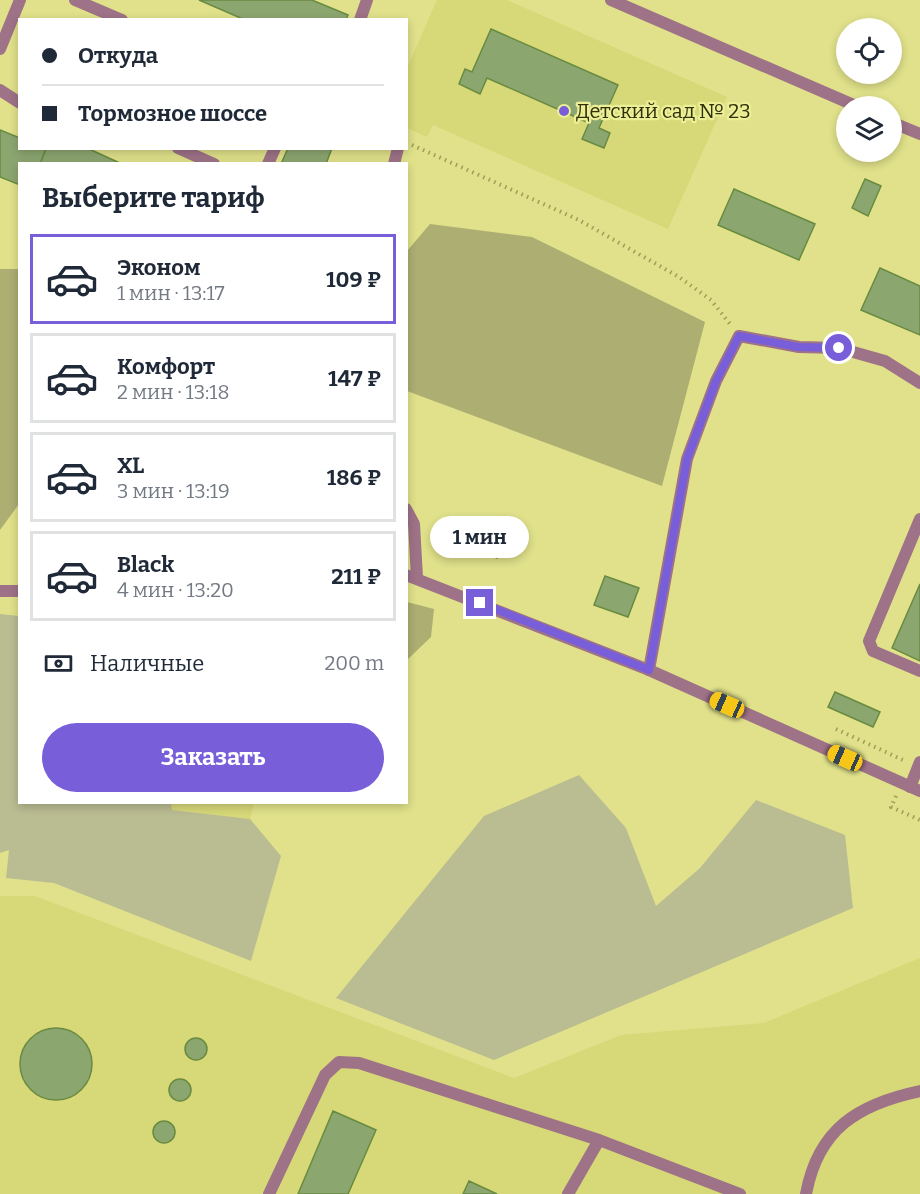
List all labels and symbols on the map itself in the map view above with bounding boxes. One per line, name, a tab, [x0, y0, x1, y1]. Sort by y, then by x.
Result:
place label: Детский сад № 23	[576, 99, 751, 123]
marker: Детский сад № 23	[557, 104, 571, 118]
route start	[825, 334, 852, 361]
callout: 1 мин	[430, 516, 530, 558]
route end	[466, 589, 493, 616]
car	[707, 689, 747, 721]
car	[825, 742, 865, 774]

